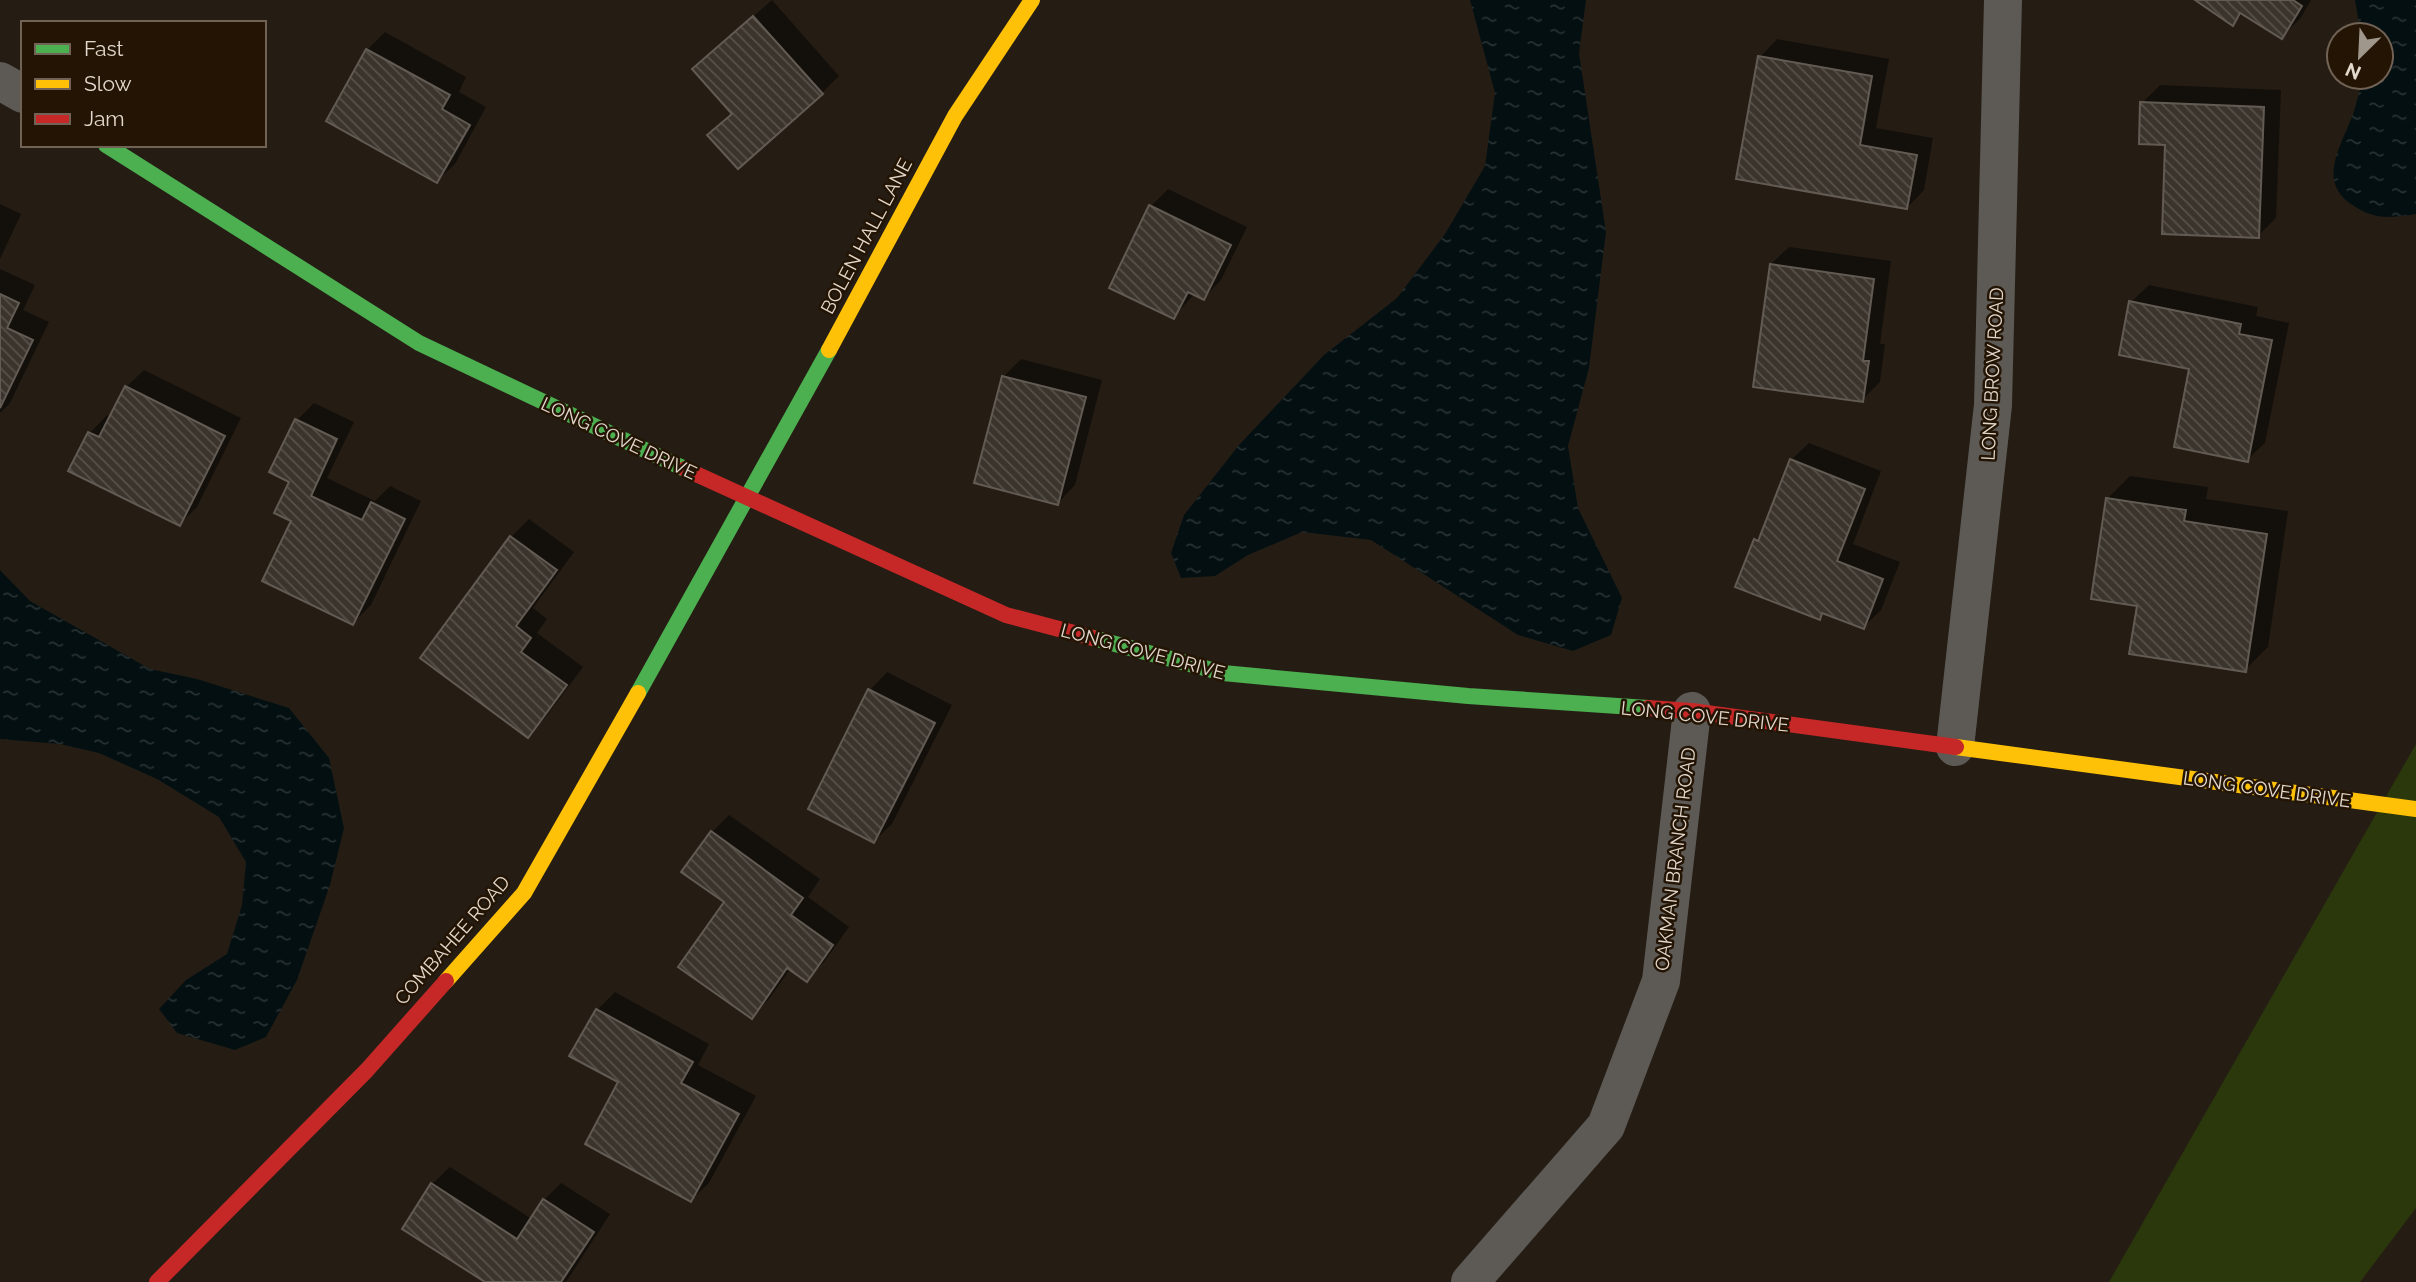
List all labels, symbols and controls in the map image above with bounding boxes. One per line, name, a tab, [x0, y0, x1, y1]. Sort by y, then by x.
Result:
legend	[21, 21, 266, 147]
north arrow	[2325, 21, 2395, 91]
text: Fast	[84, 36, 124, 61]
text: N	[2342, 59, 2364, 85]
text: Slow	[84, 71, 132, 96]
text: Jam	[84, 106, 125, 131]
street label: BOLEN HALL LANE	[816, 155, 916, 317]
street label: LONG BROW ROAD	[1976, 287, 2008, 461]
street label: LONG COVE DRIVE	[538, 392, 700, 484]
street label: LONG COVE DRIVE	[1059, 618, 1227, 684]
street label: LONG COVE DRIVE	[1620, 696, 1790, 736]
street label: OAKMAN BRANCH ROAD	[1650, 746, 1700, 972]
street label: LONG COVE DRIVE	[2182, 766, 2352, 812]
street label: COMBAHEE ROAD	[390, 871, 514, 1009]

